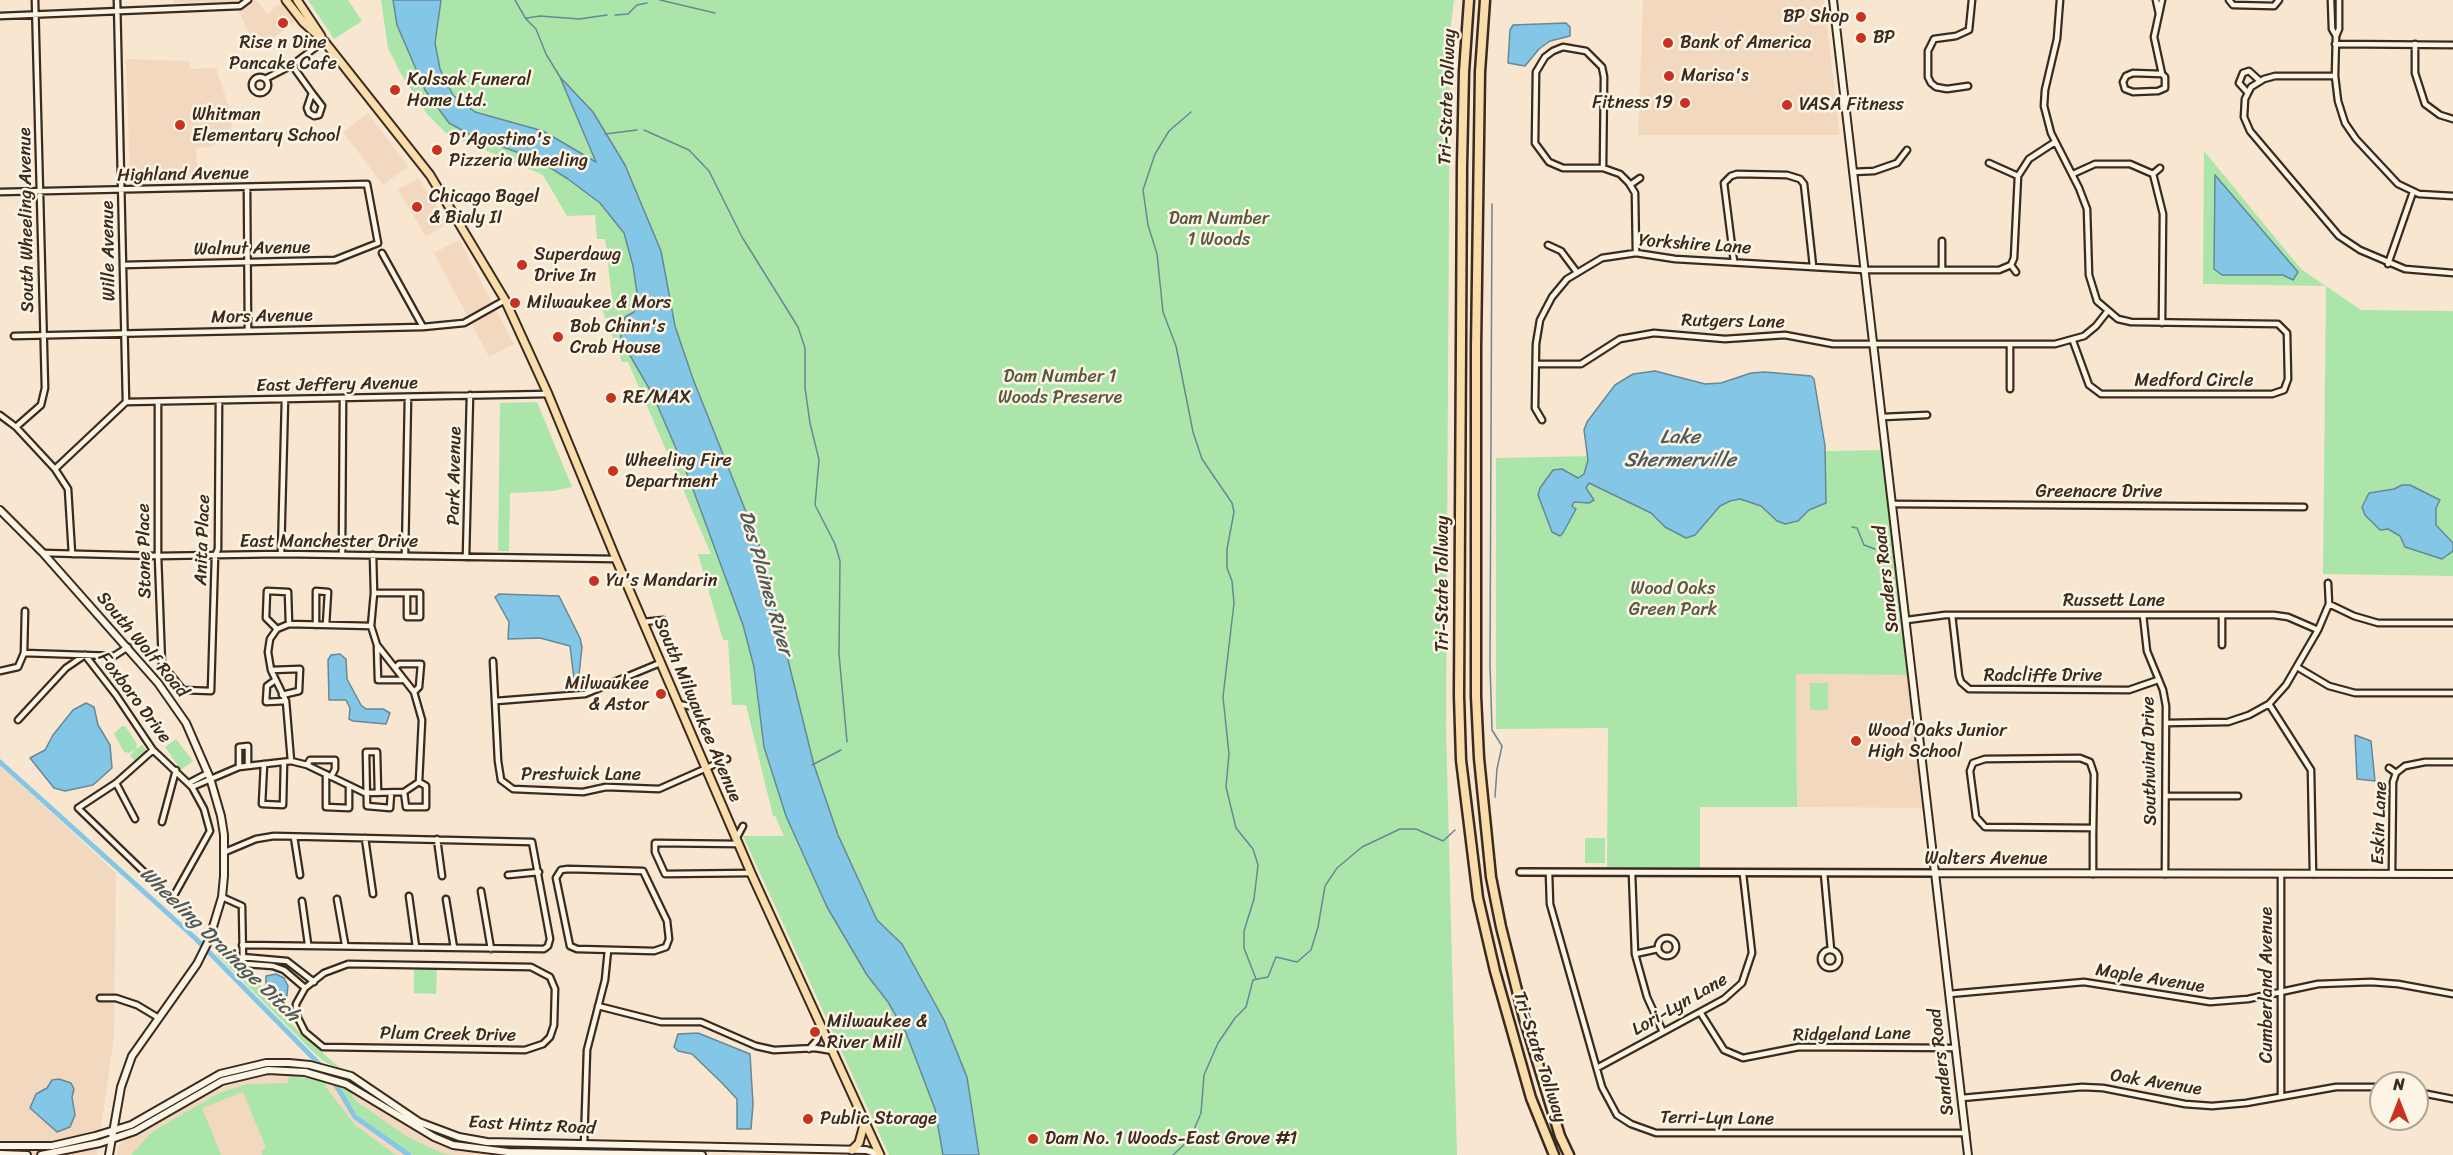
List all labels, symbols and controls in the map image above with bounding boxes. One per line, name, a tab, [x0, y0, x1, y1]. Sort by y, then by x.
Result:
place label: BP Shop	[1783, 6, 1849, 28]
marker: BP Shop	[1854, 10, 1868, 24]
marker: Rise n Dine Pancake Cafe	[276, 16, 290, 30]
place label: BP	[1873, 27, 1895, 49]
street label: Tri-State Tollway	[1435, 28, 1461, 166]
marker: BP	[1854, 31, 1868, 45]
place label: Rise n Dine Pancake Cafe	[229, 32, 337, 74]
place label: Bank of America	[1680, 32, 1811, 54]
marker: Bank of America	[1661, 36, 1675, 50]
place label: Marisa's	[1681, 65, 1749, 87]
place label: Kolssak Funeral Home Ltd.	[407, 69, 531, 112]
marker: Marisa's	[1662, 69, 1676, 83]
marker: Kolssak Funeral Home Ltd.	[388, 83, 402, 97]
place label: Fitness 19	[1592, 92, 1673, 114]
place label: VASA Fitness	[1799, 94, 1904, 116]
marker: Fitness 19	[1678, 96, 1692, 110]
marker: VASA Fitness	[1780, 98, 1794, 112]
place label: Whitman Elementary School	[192, 104, 341, 146]
marker: Whitman Elementary School	[173, 118, 187, 132]
street label: South Wheeling Avenue	[15, 127, 39, 313]
place label: D'Agostino's Pizzeria Wheeling	[449, 129, 588, 172]
marker: D'Agostino's Pizzeria Wheeling	[430, 143, 444, 157]
street label: Highland Avenue	[117, 163, 249, 187]
place label: Chicago Bagel & Bialy II	[429, 186, 539, 228]
marker: Chicago Bagel & Bialy II	[410, 200, 424, 214]
street label: Wille Avenue	[97, 201, 121, 301]
park label: Dam Number 1 Woods	[1169, 208, 1269, 250]
street label: Yorkshire Lane	[1638, 230, 1752, 260]
street label: Walnut Avenue	[193, 237, 311, 261]
place label: Superdawg Drive In	[534, 244, 621, 286]
marker: Superdawg Drive In	[515, 258, 529, 272]
place label: Milwaukee & Mors	[527, 292, 671, 314]
marker: Milwaukee & Mors	[508, 296, 522, 310]
street label: Mors Avenue	[211, 305, 313, 329]
street label: Rutgers Lane	[1681, 310, 1785, 334]
place label: Bob Chinn's Crab House	[570, 316, 665, 358]
marker: Bob Chinn's Crab House	[551, 330, 565, 344]
park label: Dam Number 1 Woods Preserve	[998, 366, 1122, 409]
street label: Medford Circle	[2135, 370, 2253, 392]
street label: East Jeffery Avenue	[256, 373, 418, 397]
place label: RE/MAX	[623, 387, 691, 409]
marker: RE/MAX	[604, 391, 618, 405]
street label: Park Avenue	[443, 426, 467, 526]
water label: Lake Shermerville	[1624, 426, 1736, 473]
place label: Wheeling Fire Department	[625, 450, 732, 492]
marker: Wheeling Fire Department	[606, 464, 620, 478]
street label: Greenacre Drive	[2036, 481, 2162, 503]
street label: Anita Place	[191, 494, 215, 586]
street label: Stone Place	[133, 503, 157, 599]
water label: Des Plaines River	[733, 508, 797, 658]
street label: Tri-State Tollway	[1432, 516, 1454, 652]
street label: Sanders Road	[1870, 524, 1904, 634]
street label: East Manchester Drive	[240, 531, 418, 553]
place label: Yu's Mandarin	[606, 570, 717, 592]
marker: Yu's Mandarin	[587, 574, 601, 588]
park label: Wood Oaks Green Park	[1629, 578, 1717, 620]
street label: South Wolf Road	[92, 588, 192, 702]
street label: Russett Lane	[2063, 590, 2165, 612]
street label: South Milwaukee Avenue	[648, 615, 746, 805]
street label: Foxboro Drive	[93, 648, 175, 748]
street label: Radcliffe Drive	[1984, 665, 2102, 687]
place label: Milwaukee & Astor	[565, 673, 649, 716]
marker: Milwaukee & Astor	[654, 687, 668, 701]
street label: Southwind Drive	[2138, 696, 2162, 826]
place label: Wood Oaks Junior High School	[1868, 720, 2007, 762]
marker: Wood Oaks Junior High School	[1849, 734, 1863, 748]
street label: Prestwick Lane	[521, 764, 641, 786]
street label: Eskin Lane	[2368, 781, 2392, 865]
street label: Walters Avenue	[1925, 848, 2047, 870]
water label: Wheeling Drainage Ditch	[134, 863, 304, 1027]
street label: Cumberland Avenue	[2256, 907, 2278, 1063]
street label: Maple Avenue	[2094, 960, 2206, 998]
street label: Lori-Lyn Lane	[1628, 969, 1732, 1041]
street label: Tri-State Tollway	[1508, 989, 1570, 1125]
street label: Sanders Road	[1925, 1007, 1959, 1117]
place label: Milwaukee & River Mill	[827, 1011, 927, 1054]
street label: Plum Creek Drive	[380, 1023, 516, 1047]
street label: Ridgeland Lane	[1793, 1023, 1911, 1047]
marker: Milwaukee & River Mill	[808, 1025, 822, 1039]
street label: Oak Avenue	[2109, 1065, 2203, 1101]
text: N	[2393, 1070, 2405, 1099]
north arrow	[2369, 1071, 2429, 1131]
street label: Terri-Lyn Lane	[1660, 1107, 1774, 1131]
place label: Public Storage	[820, 1108, 937, 1130]
street label: East Hintz Road	[468, 1112, 596, 1140]
marker: Public Storage	[801, 1112, 815, 1126]
place label: Dam No. 1 Woods-East Grove #1	[1045, 1128, 1297, 1150]
marker: Dam No. 1 Woods-East Grove #1	[1026, 1132, 1040, 1146]

